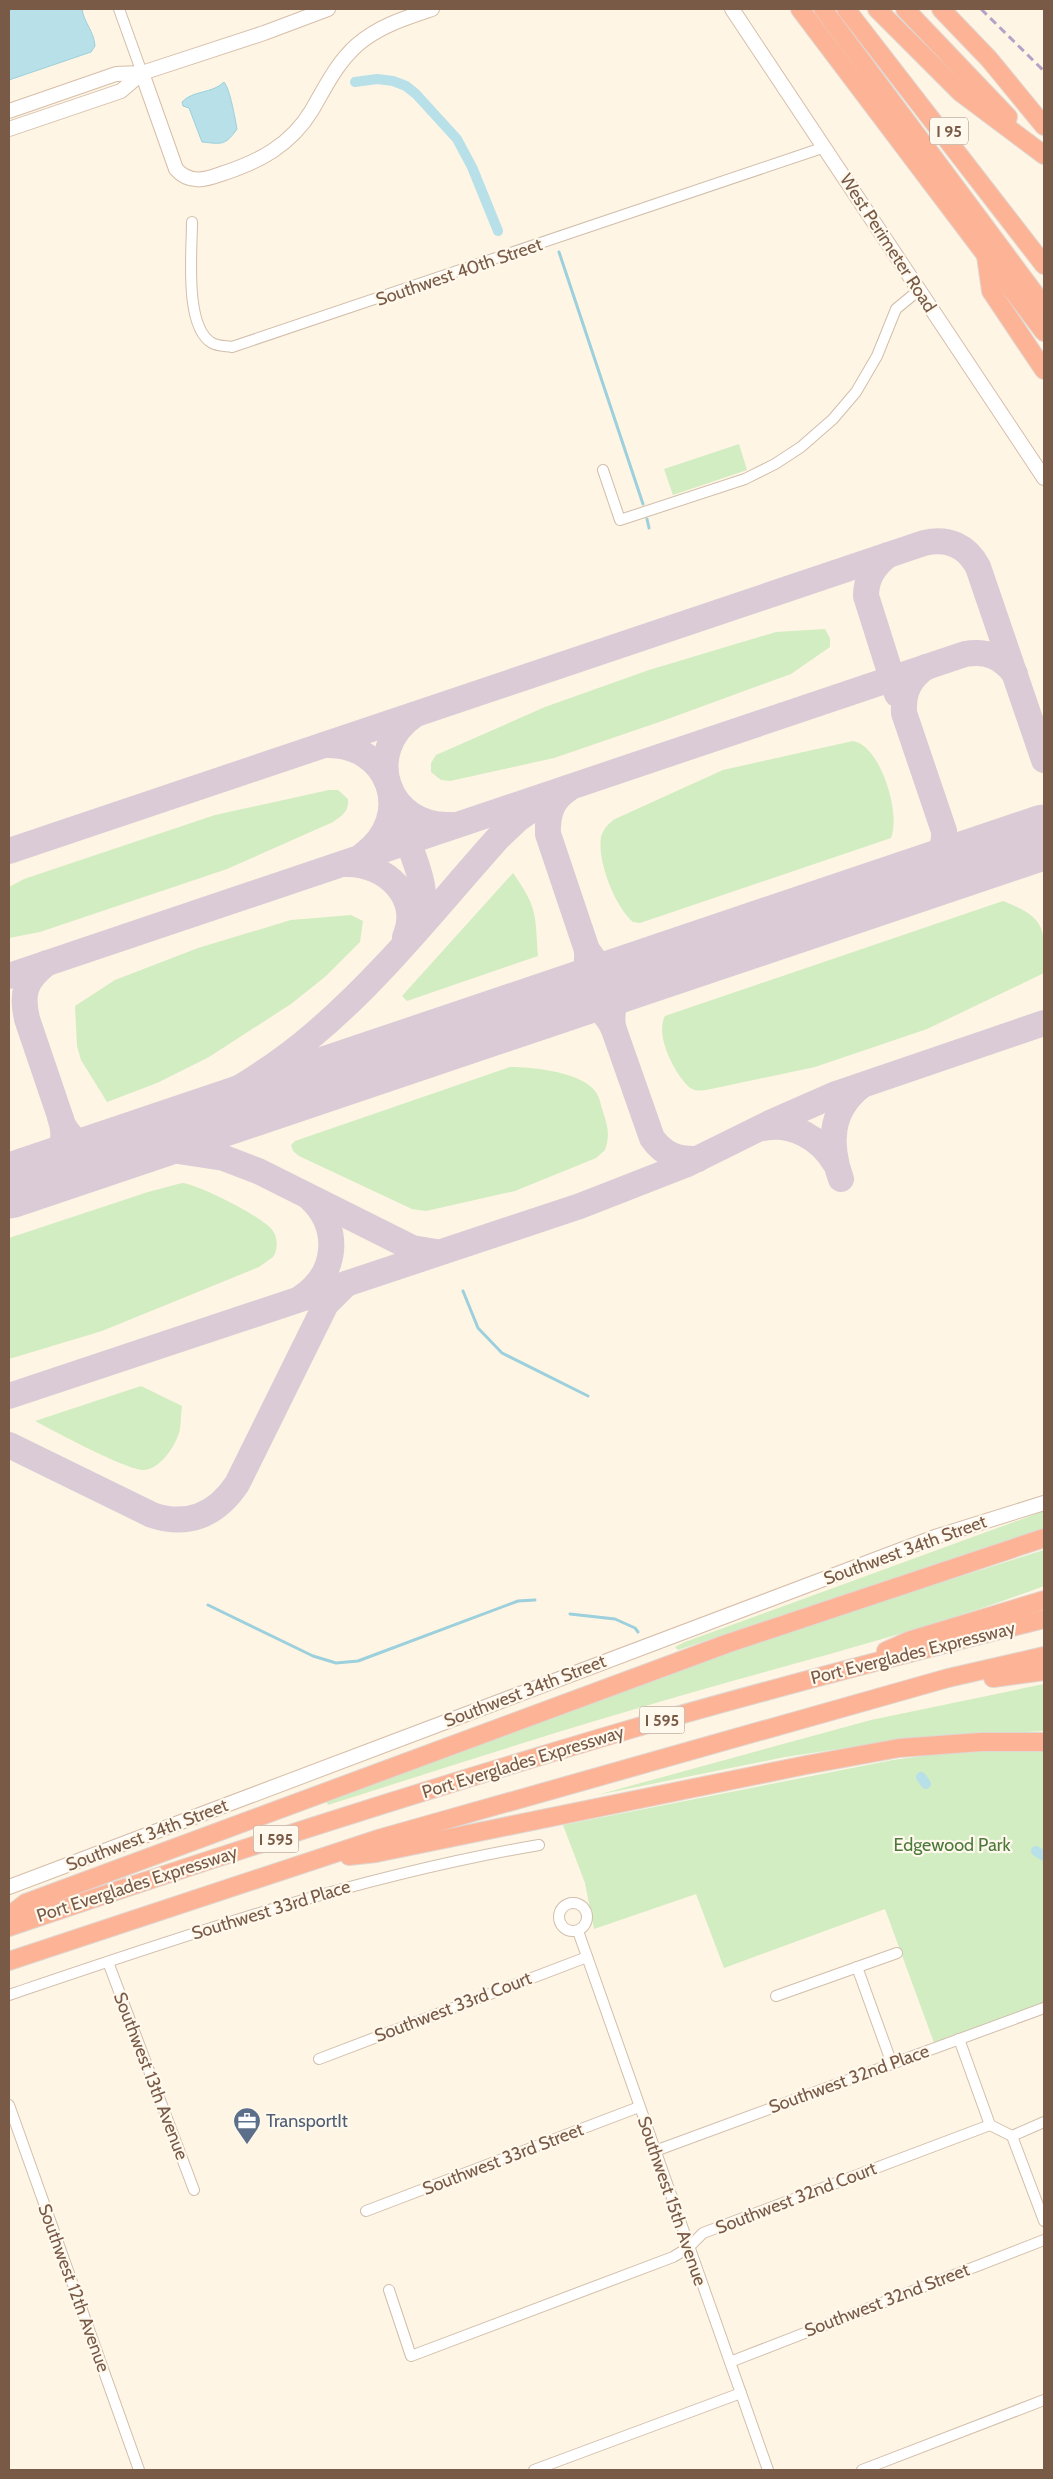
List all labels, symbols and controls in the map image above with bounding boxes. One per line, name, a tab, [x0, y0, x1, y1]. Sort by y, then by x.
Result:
road number: I 95	[930, 118, 968, 144]
street label: West Perimeter Road	[835, 170, 941, 316]
street label: Southwest 40th Street	[373, 233, 545, 311]
street label: Southwest 34th Street	[821, 1510, 989, 1590]
street label: Port Everglades Expressway	[808, 1617, 1018, 1689]
street label: Southwest 34th Street	[441, 1650, 609, 1732]
road number: I 595	[640, 1706, 684, 1734]
street label: Port Everglades Expressway	[419, 1721, 627, 1803]
street label: Southwest 34th Street	[63, 1794, 231, 1876]
road number: I 595	[254, 1826, 298, 1852]
park label: Edgewood Park	[893, 1834, 1011, 1856]
street label: Port Everglades Expressway	[34, 1841, 240, 1927]
street label: Southwest 33rd Place	[189, 1875, 353, 1945]
street label: Southwest 33rd Court	[371, 1967, 535, 2047]
street label: Southwest 13th Avenue	[109, 1989, 193, 2163]
street label: Southwest 32nd Place	[766, 2040, 932, 2118]
office icon: TransportIt	[232, 2106, 262, 2145]
place label: TransportIt	[266, 2110, 348, 2132]
street label: Southwest 15th Avenue	[633, 2113, 711, 2289]
street label: Southwest 33rd Street	[419, 2118, 587, 2200]
street label: Southwest 32nd Court	[712, 2157, 880, 2239]
street label: Southwest 12th Avenue	[33, 2201, 115, 2375]
street label: Southwest 32nd Street	[801, 2258, 973, 2342]

